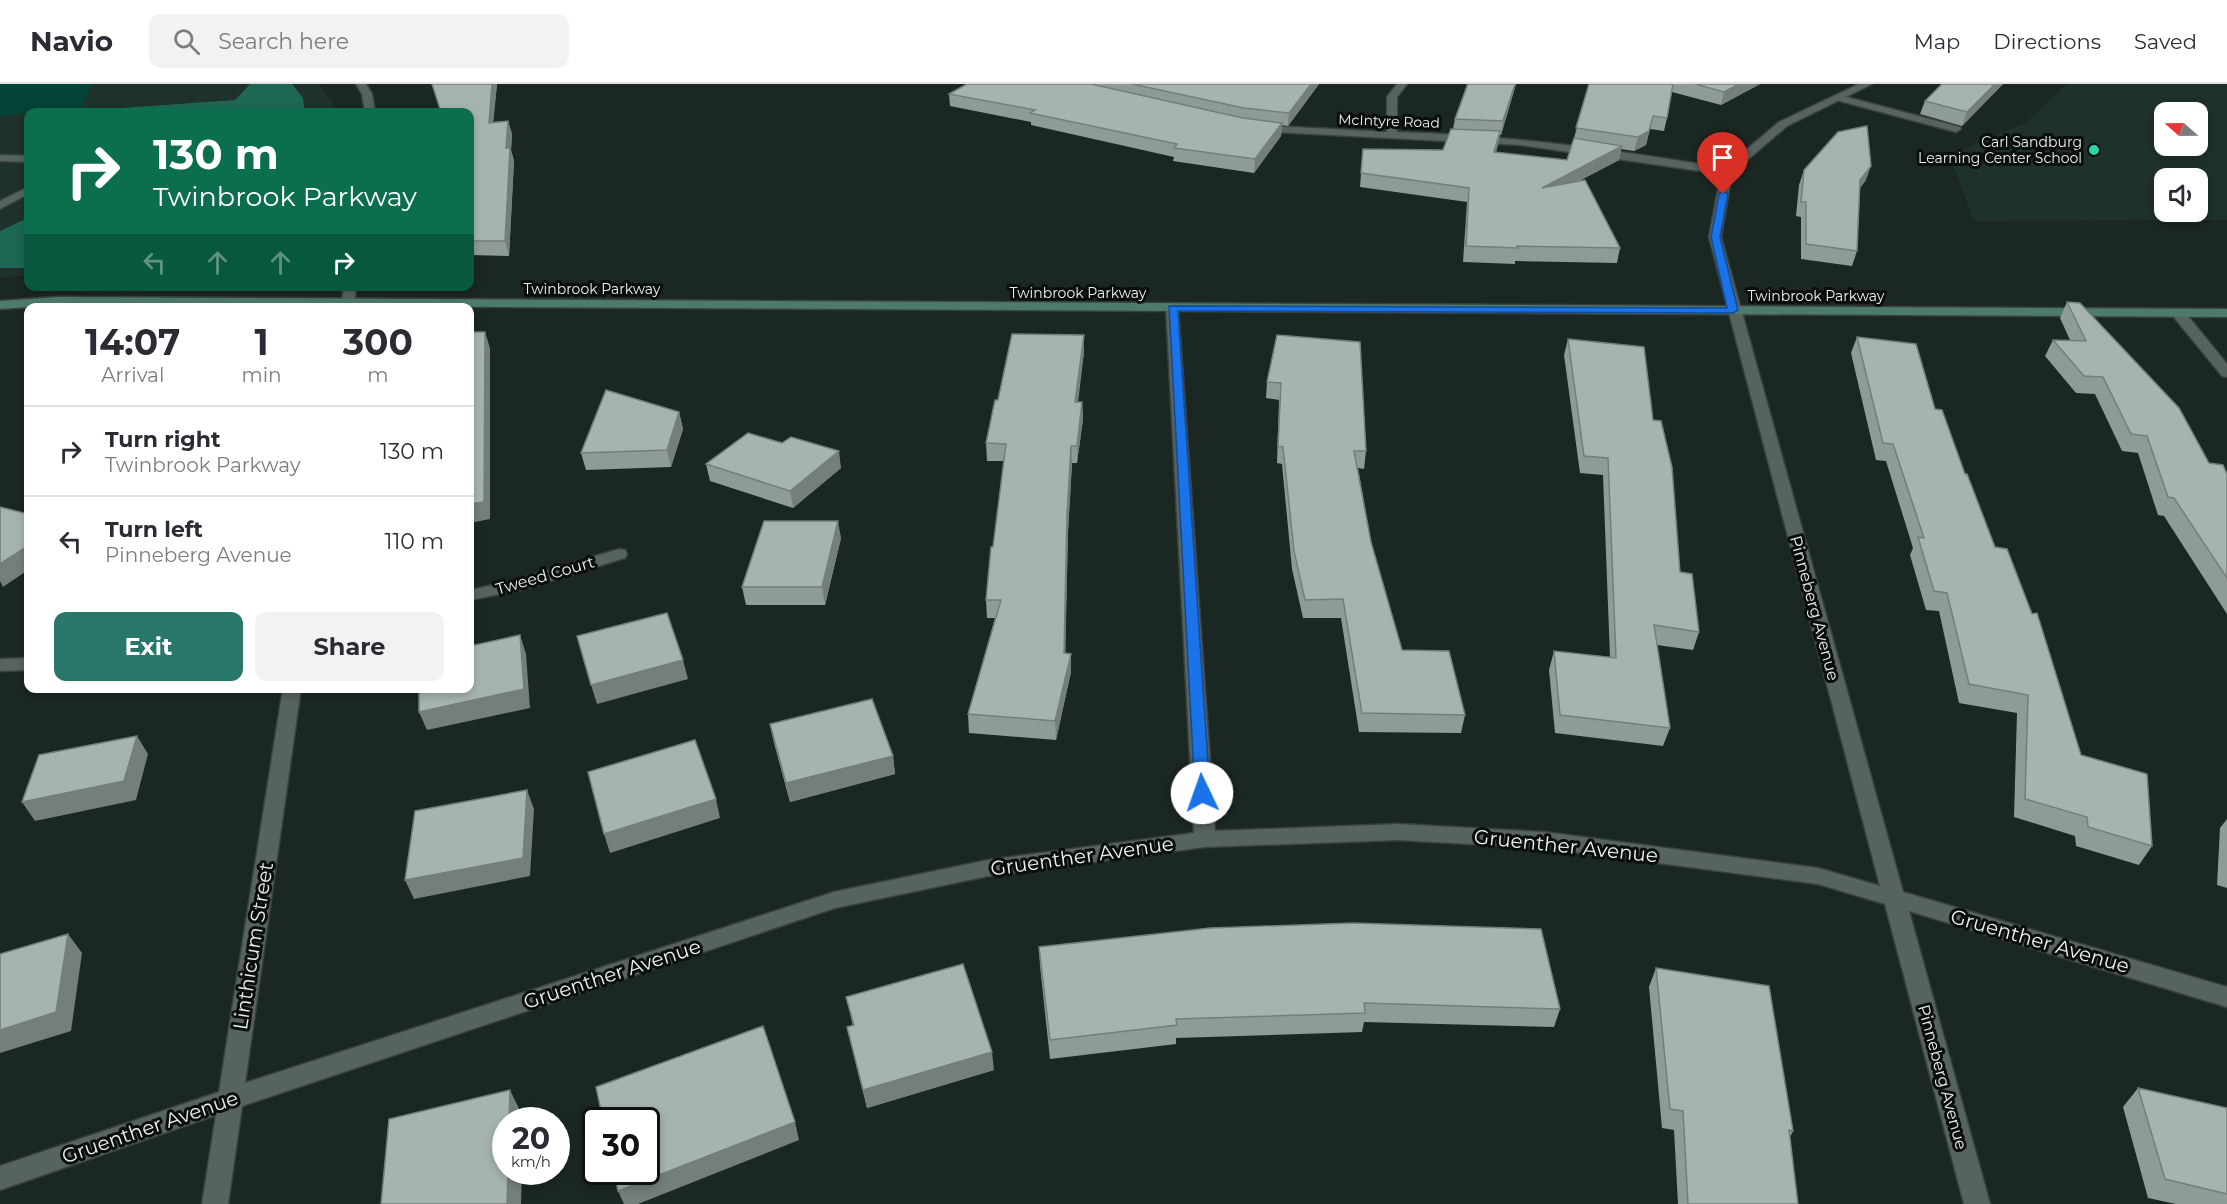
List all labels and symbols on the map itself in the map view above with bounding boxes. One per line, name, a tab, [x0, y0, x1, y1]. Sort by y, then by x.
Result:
north arrow	[2154, 102, 2208, 156]
street label: McIntyre Road	[1338, 110, 1440, 132]
pin	[1697, 132, 1748, 194]
place label: Carl Sandburg Learning Center School	[1918, 133, 2082, 167]
marker: Carl Sandburg Learning Center School	[2087, 143, 2101, 157]
street label: Twinbrook Parkway	[524, 280, 661, 298]
street label: Twinbrook Parkway	[1010, 284, 1147, 302]
street label: Twinbrook Parkway	[1748, 287, 1885, 305]
street label: Pinneberg Avenue	[1786, 534, 1843, 683]
street label: Tweed Court	[494, 552, 597, 599]
position arrow	[1170, 761, 1234, 825]
street label: Gruenther Avenue	[1473, 824, 1659, 868]
street label: Gruenther Avenue	[989, 831, 1175, 881]
street label: Linthicum Street	[228, 861, 278, 1031]
street label: Gruenther Avenue	[1948, 904, 2132, 978]
street label: Gruenther Avenue	[520, 934, 704, 1014]
street label: Pinneberg Avenue	[1914, 1003, 1971, 1152]
street label: Gruenther Avenue	[59, 1086, 241, 1168]
speed limit sign: 30	[582, 1107, 660, 1185]

